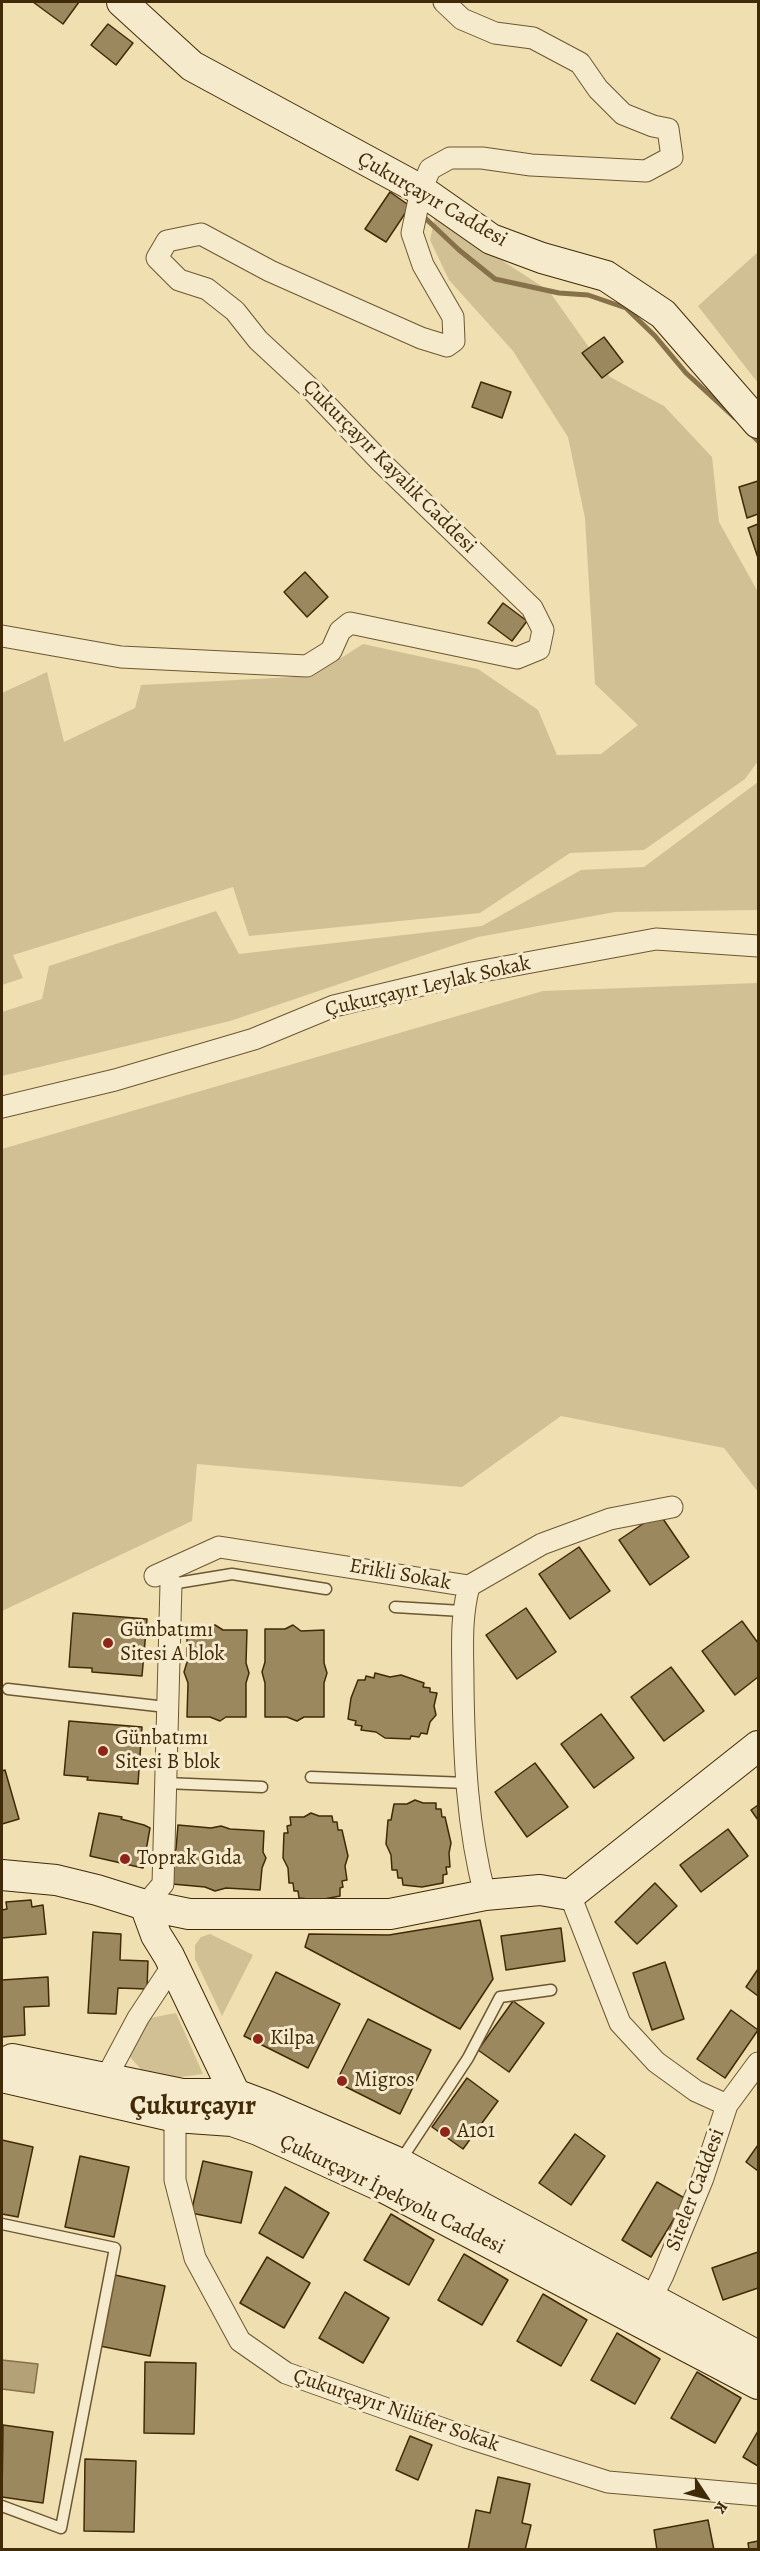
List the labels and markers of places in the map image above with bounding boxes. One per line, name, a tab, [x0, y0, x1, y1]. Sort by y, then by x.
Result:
place label: Günbatımı Sitesi A blok	[120, 1618, 225, 1668]
marker: Günbatımı Sitesi A blok	[101, 1636, 115, 1650]
place label: Günbatımı Sitesi B blok	[115, 1726, 220, 1776]
marker: Günbatımı Sitesi B blok	[96, 1744, 110, 1758]
place label: Toprak Gıda	[137, 1846, 242, 1872]
marker: Toprak Gıda	[118, 1852, 132, 1866]
place label: Kilpa	[270, 2026, 315, 2052]
marker: Kilpa	[251, 2032, 265, 2046]
place label: Migros	[354, 2068, 415, 2094]
marker: Migros	[335, 2074, 349, 2088]
place label: A101	[457, 2119, 495, 2145]
marker: A101	[438, 2125, 452, 2139]

